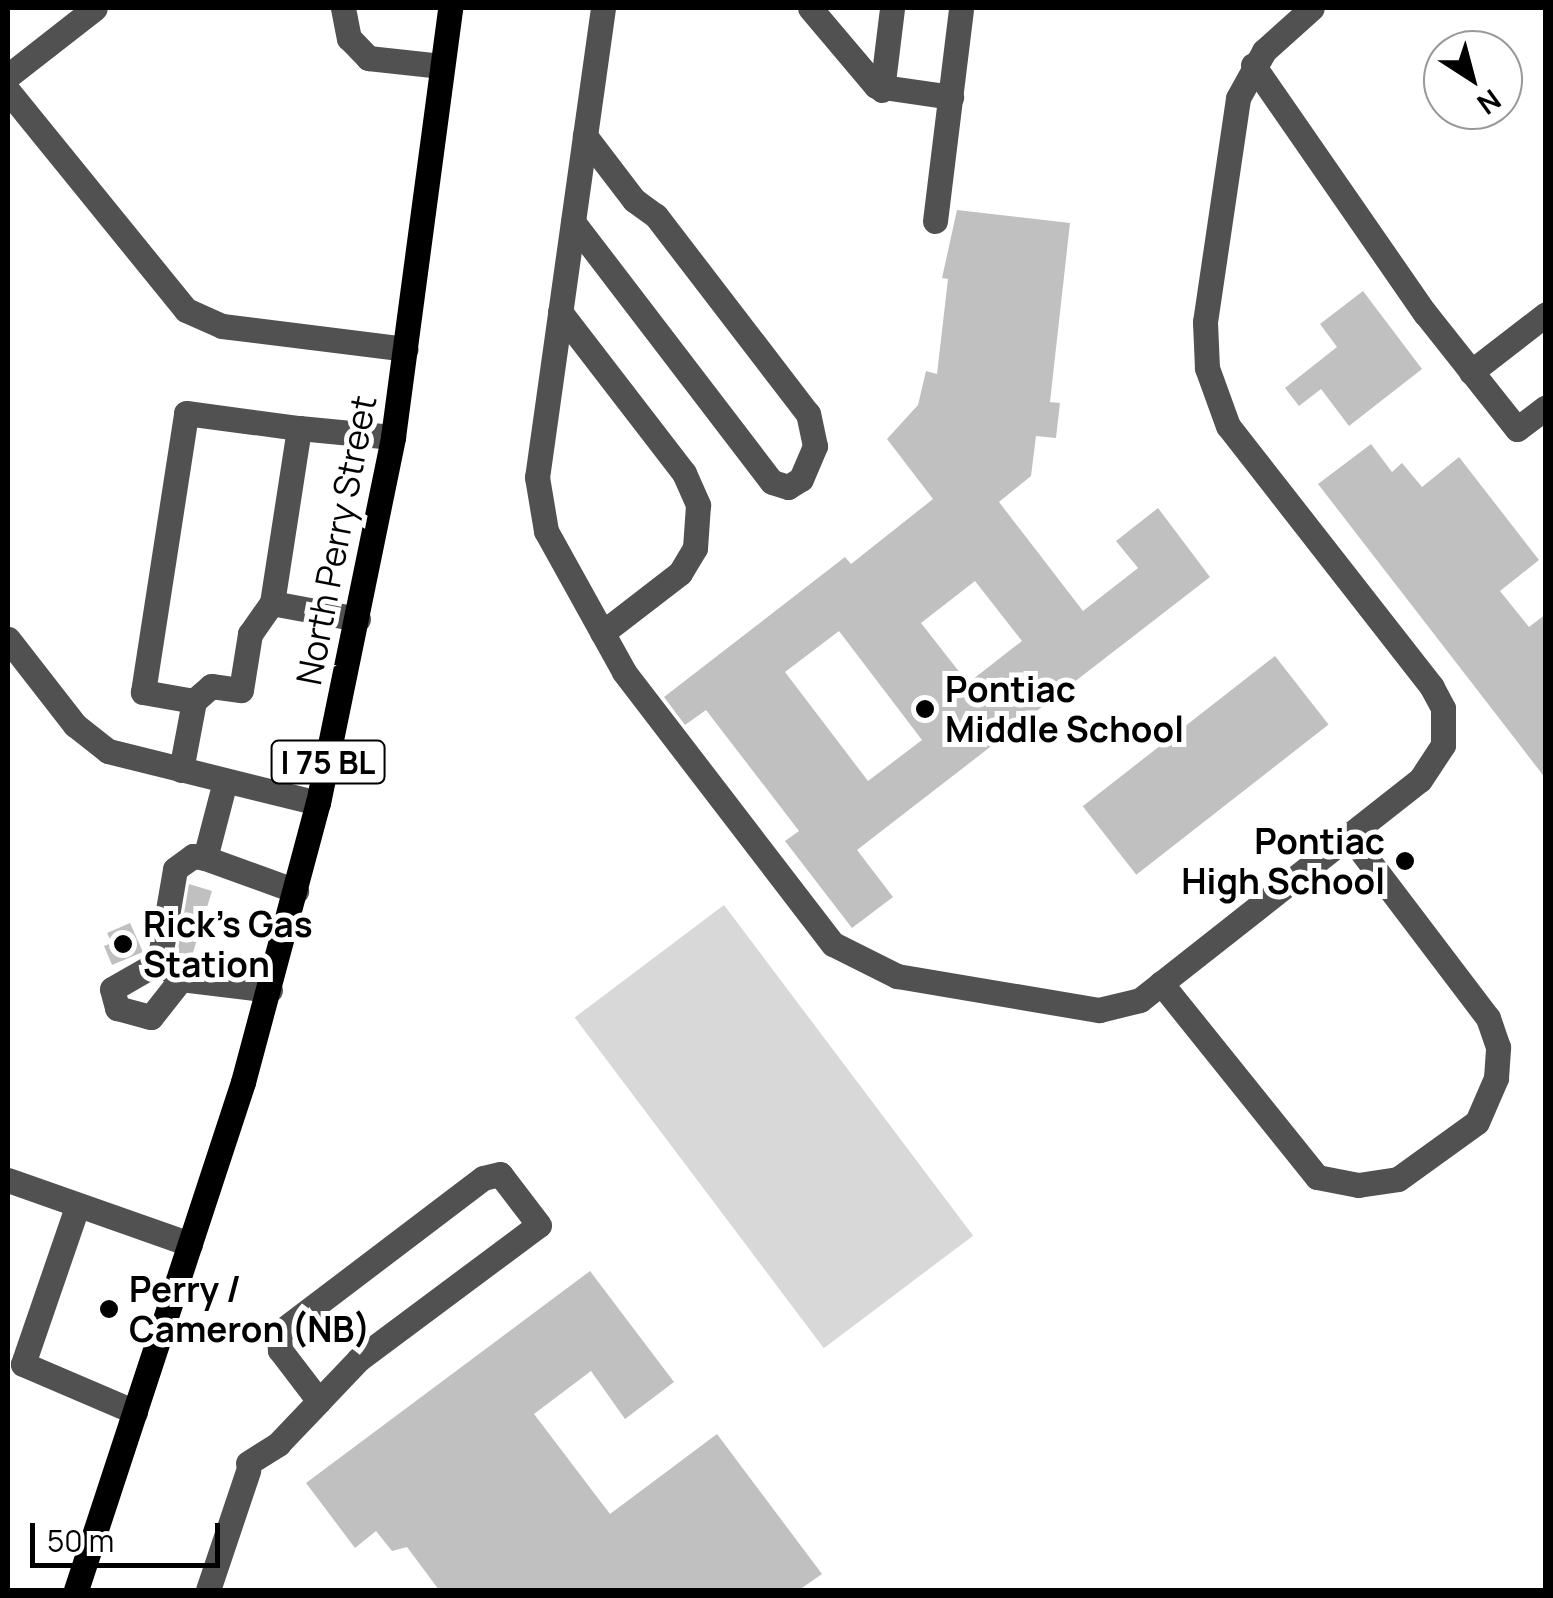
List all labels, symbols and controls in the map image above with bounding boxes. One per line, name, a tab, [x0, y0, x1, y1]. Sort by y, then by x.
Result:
north arrow	[1423, 30, 1523, 130]
text: N	[1470, 81, 1509, 124]
street label: North Perry Street	[287, 392, 385, 688]
place label: Pontiac Middle School	[945, 668, 1184, 750]
marker: Pontiac Middle School	[914, 698, 936, 720]
road number: I 75 BL	[270, 735, 386, 789]
place label: Pontiac High School	[1181, 820, 1385, 902]
marker: Pontiac High School	[1394, 850, 1416, 872]
place label: Rick's Gas Station	[143, 903, 312, 985]
marker: Rick's Gas Station	[112, 933, 134, 955]
place label: Perry / Cameron (NB)	[129, 1268, 370, 1350]
marker: Perry / Cameron (NB)	[98, 1298, 120, 1320]
scale bar	[35, 1503, 225, 1565]
text: 50 m	[47, 1520, 114, 1561]

